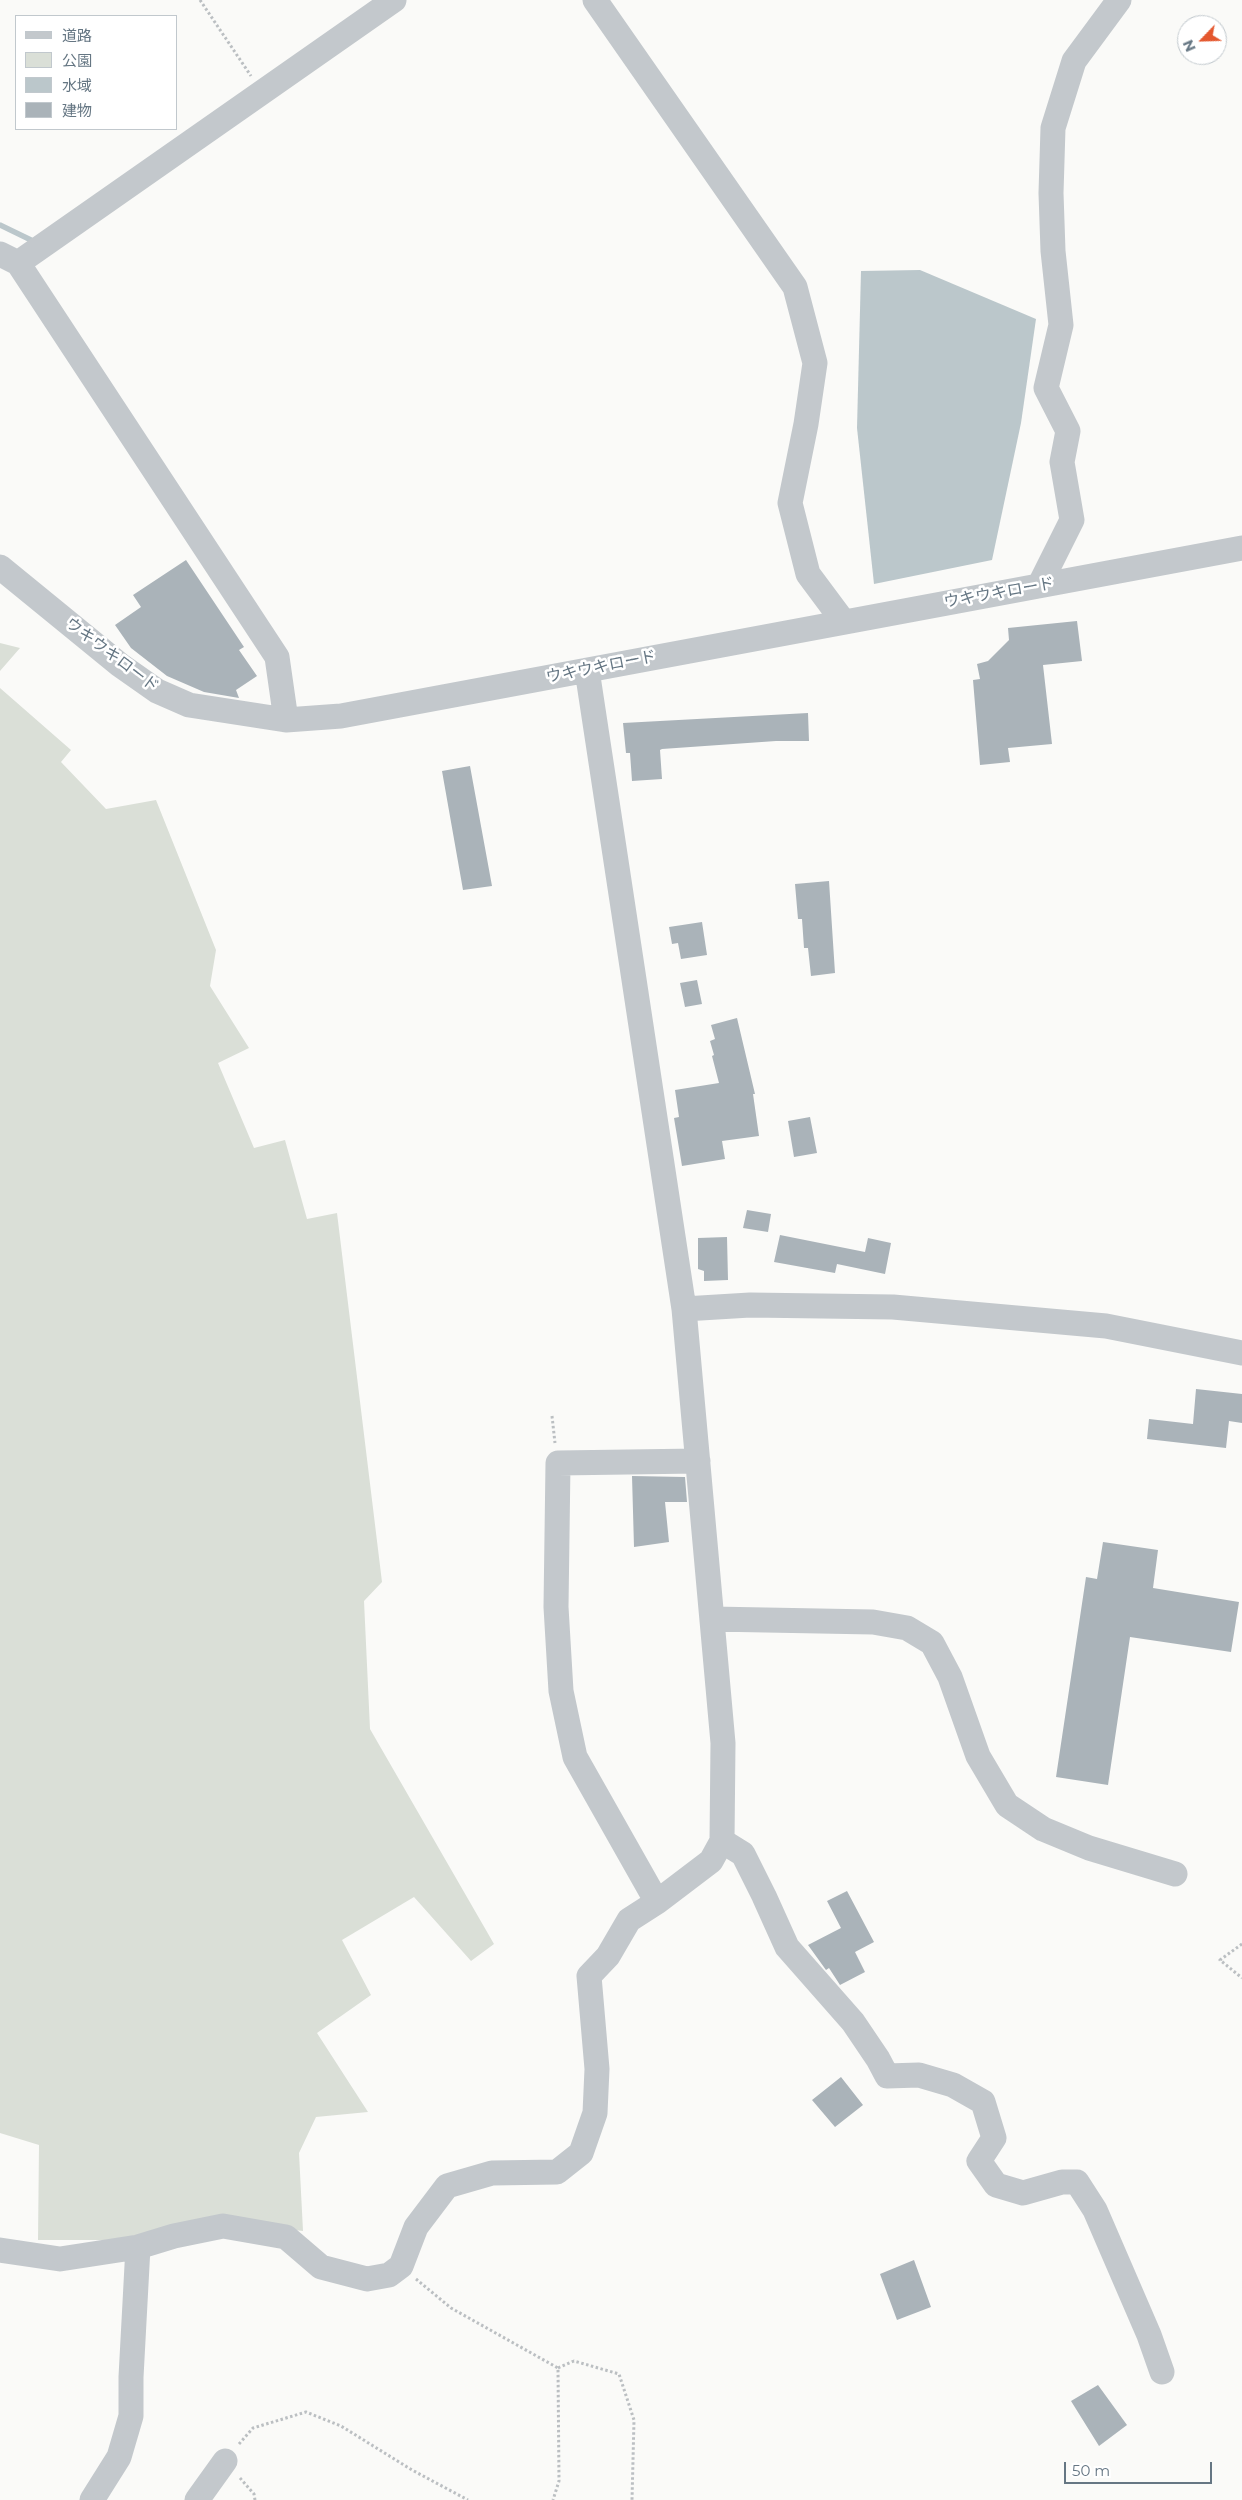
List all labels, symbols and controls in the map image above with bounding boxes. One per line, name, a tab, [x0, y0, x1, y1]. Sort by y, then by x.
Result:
legend	[15, 15, 178, 130]
north arrow	[1177, 15, 1227, 65]
text: 道路	[62, 26, 92, 45]
text: N	[1179, 37, 1200, 55]
text: 公園	[62, 51, 92, 70]
text: 水域	[62, 76, 92, 95]
text: 建物	[62, 101, 92, 120]
street label: ウキウキロード	[942, 574, 1056, 612]
street label: ウキウキロード	[61, 614, 163, 696]
street label: ウキウキロード	[544, 647, 658, 687]
scale bar	[1067, 2452, 1214, 2484]
text: 50 m	[1072, 2461, 1110, 2480]

